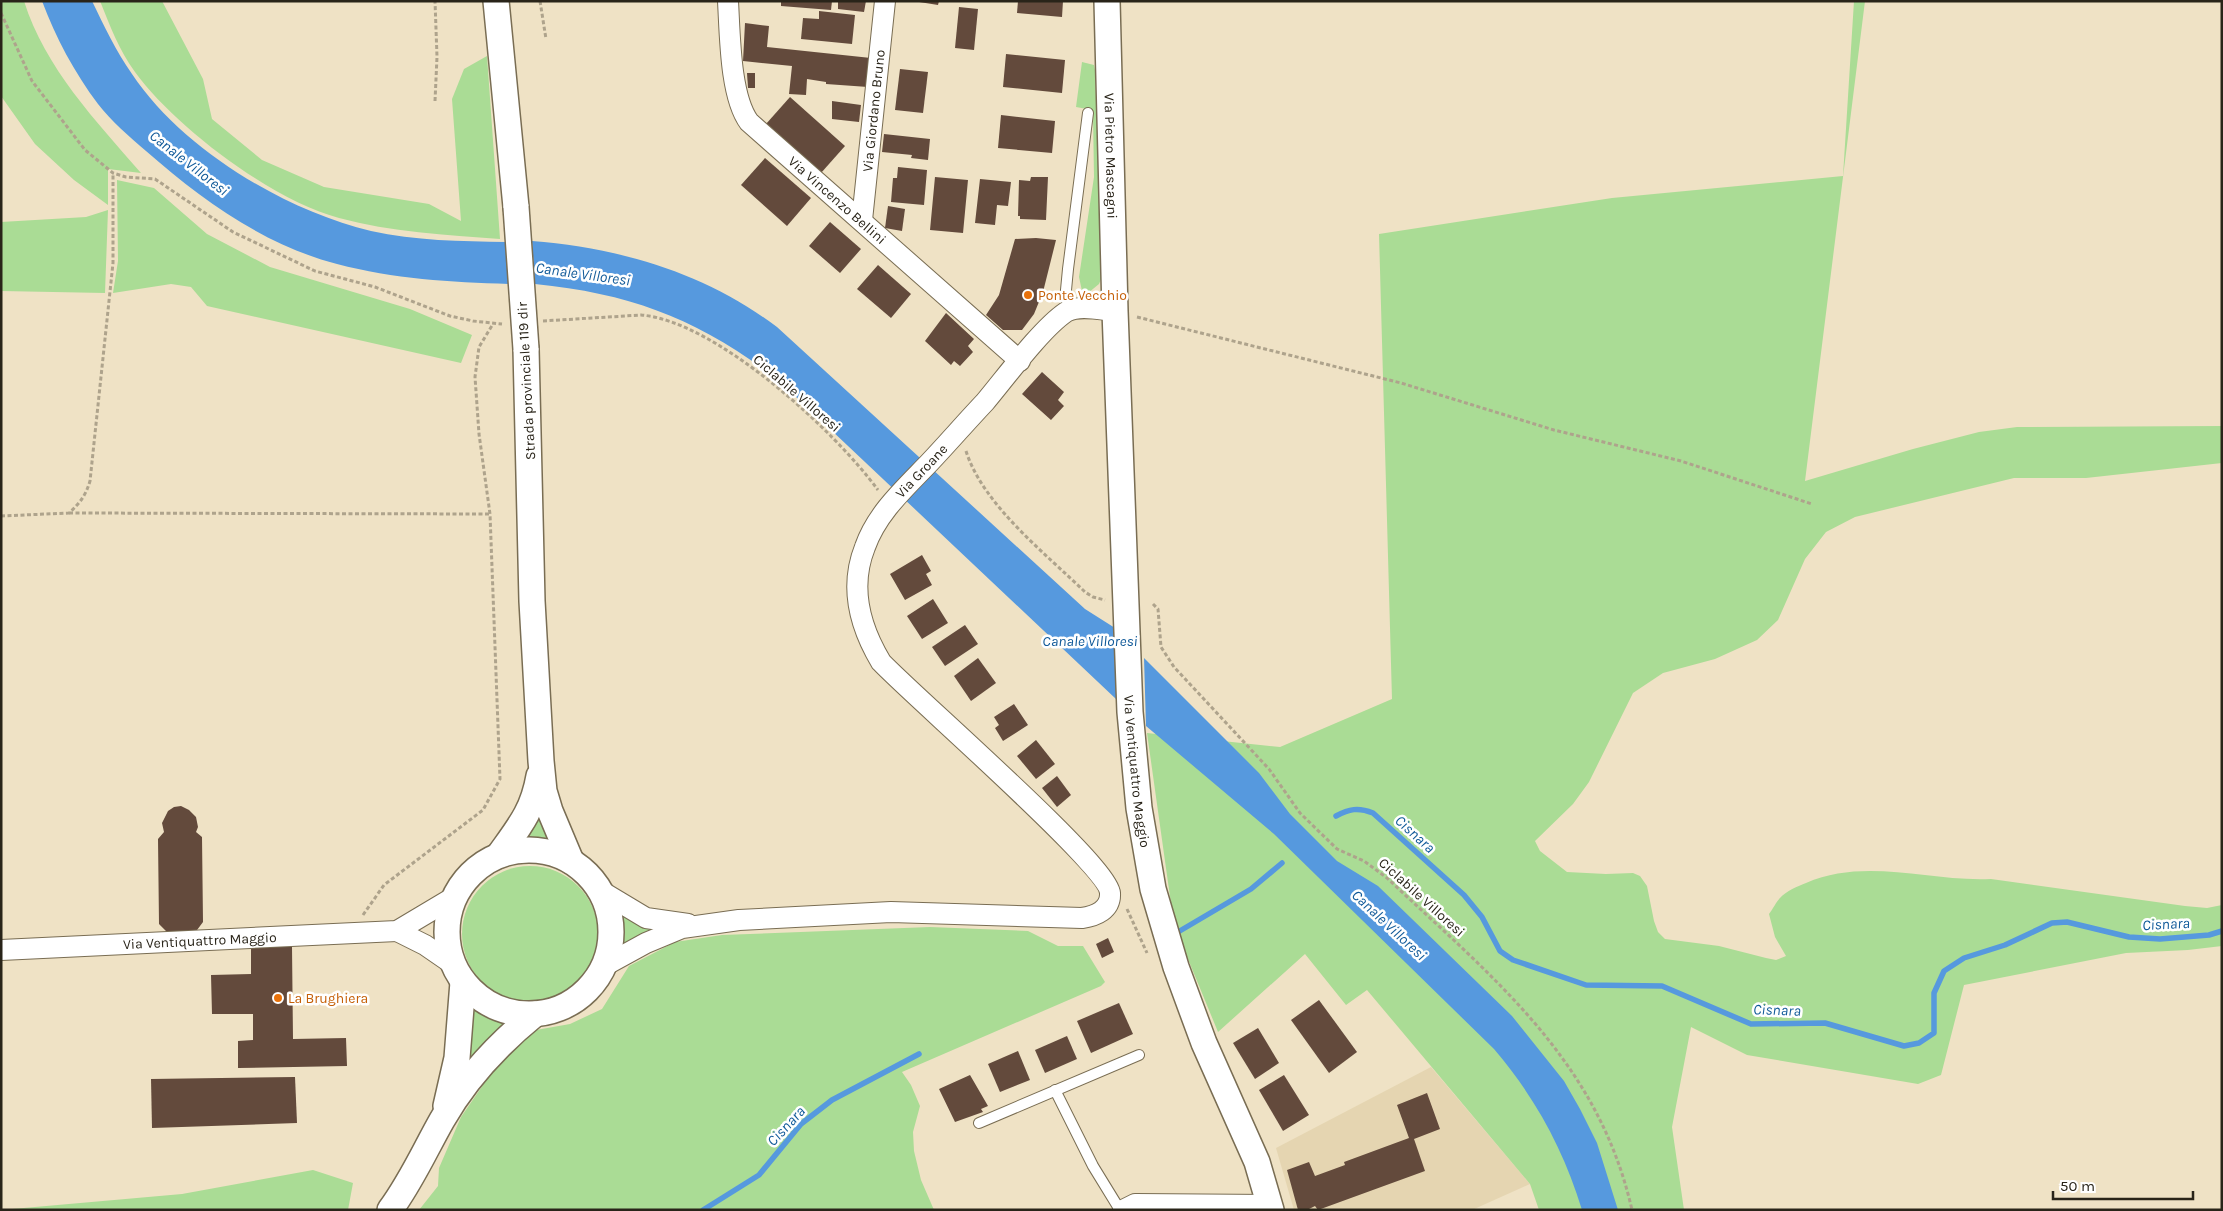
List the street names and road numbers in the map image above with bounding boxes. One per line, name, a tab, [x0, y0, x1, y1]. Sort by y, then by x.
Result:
street label: Via Giordano Bruno	[859, 49, 889, 173]
street label: Via Pietro Mascagni	[1100, 93, 1121, 219]
street label: Via Vincenzo Bellini	[785, 153, 889, 248]
street label: Strada provinciale 119 dir	[514, 301, 539, 460]
street label: Ciclabile Villoresi	[750, 351, 844, 436]
street label: Via Groane	[892, 441, 951, 502]
street label: Via Ventiquattro Maggio	[1120, 694, 1154, 849]
street label: Ciclabile Villoresi	[1375, 854, 1468, 940]
street label: Via Ventiquattro Maggio	[123, 929, 277, 953]

